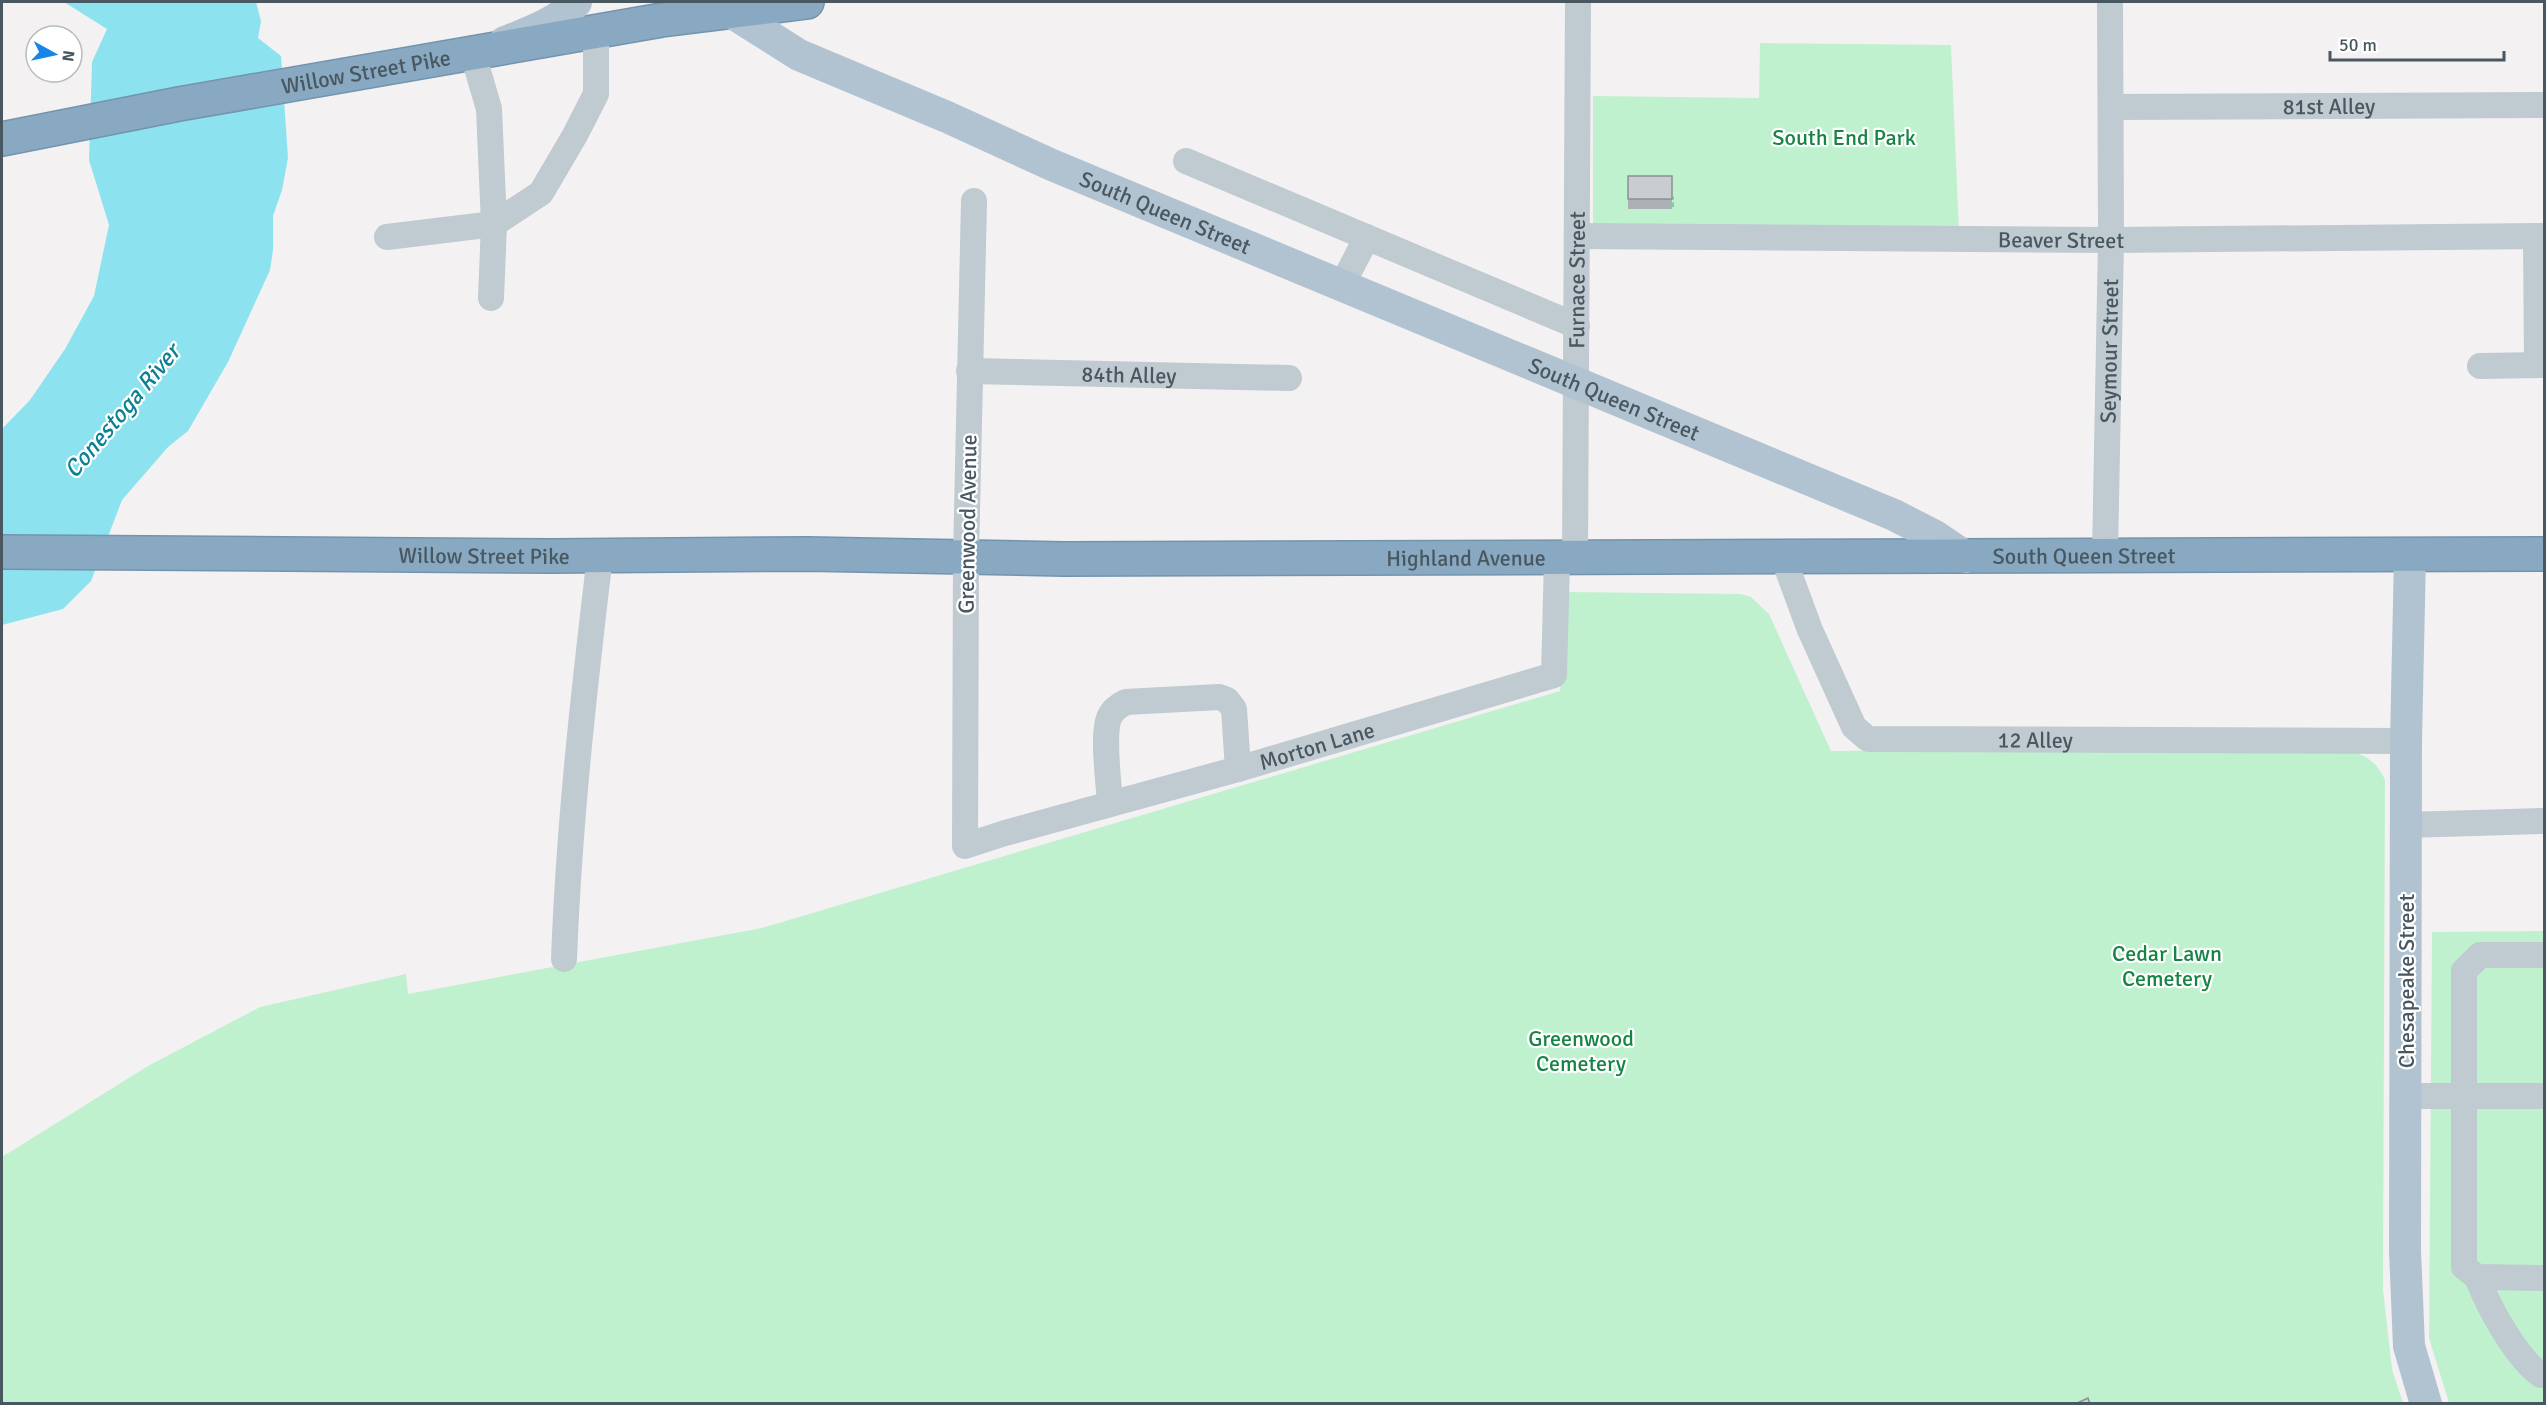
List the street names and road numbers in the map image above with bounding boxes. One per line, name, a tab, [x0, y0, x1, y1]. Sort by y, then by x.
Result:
street label: Willow Street Pike	[279, 44, 453, 100]
street label: 81st Alley	[2283, 93, 2376, 120]
street label: South Queen Street	[1076, 165, 1255, 260]
street label: Furnace Street	[1563, 211, 1591, 349]
street label: Beaver Street	[1998, 226, 2125, 254]
street label: Seymour Street	[2095, 278, 2124, 424]
street label: South Queen Street	[1524, 352, 1704, 447]
street label: 84th Alley	[1081, 360, 1177, 390]
street label: Greenwood Avenue	[952, 434, 983, 614]
street label: Willow Street Pike	[398, 542, 570, 570]
street label: South Queen Street	[1992, 542, 2176, 570]
street label: Highland Avenue	[1386, 544, 1546, 572]
street label: Morton Lane	[1256, 716, 1378, 776]
street label: 12 Alley	[1997, 726, 2074, 754]
street label: Chesapeake Street	[2393, 893, 2420, 1068]

